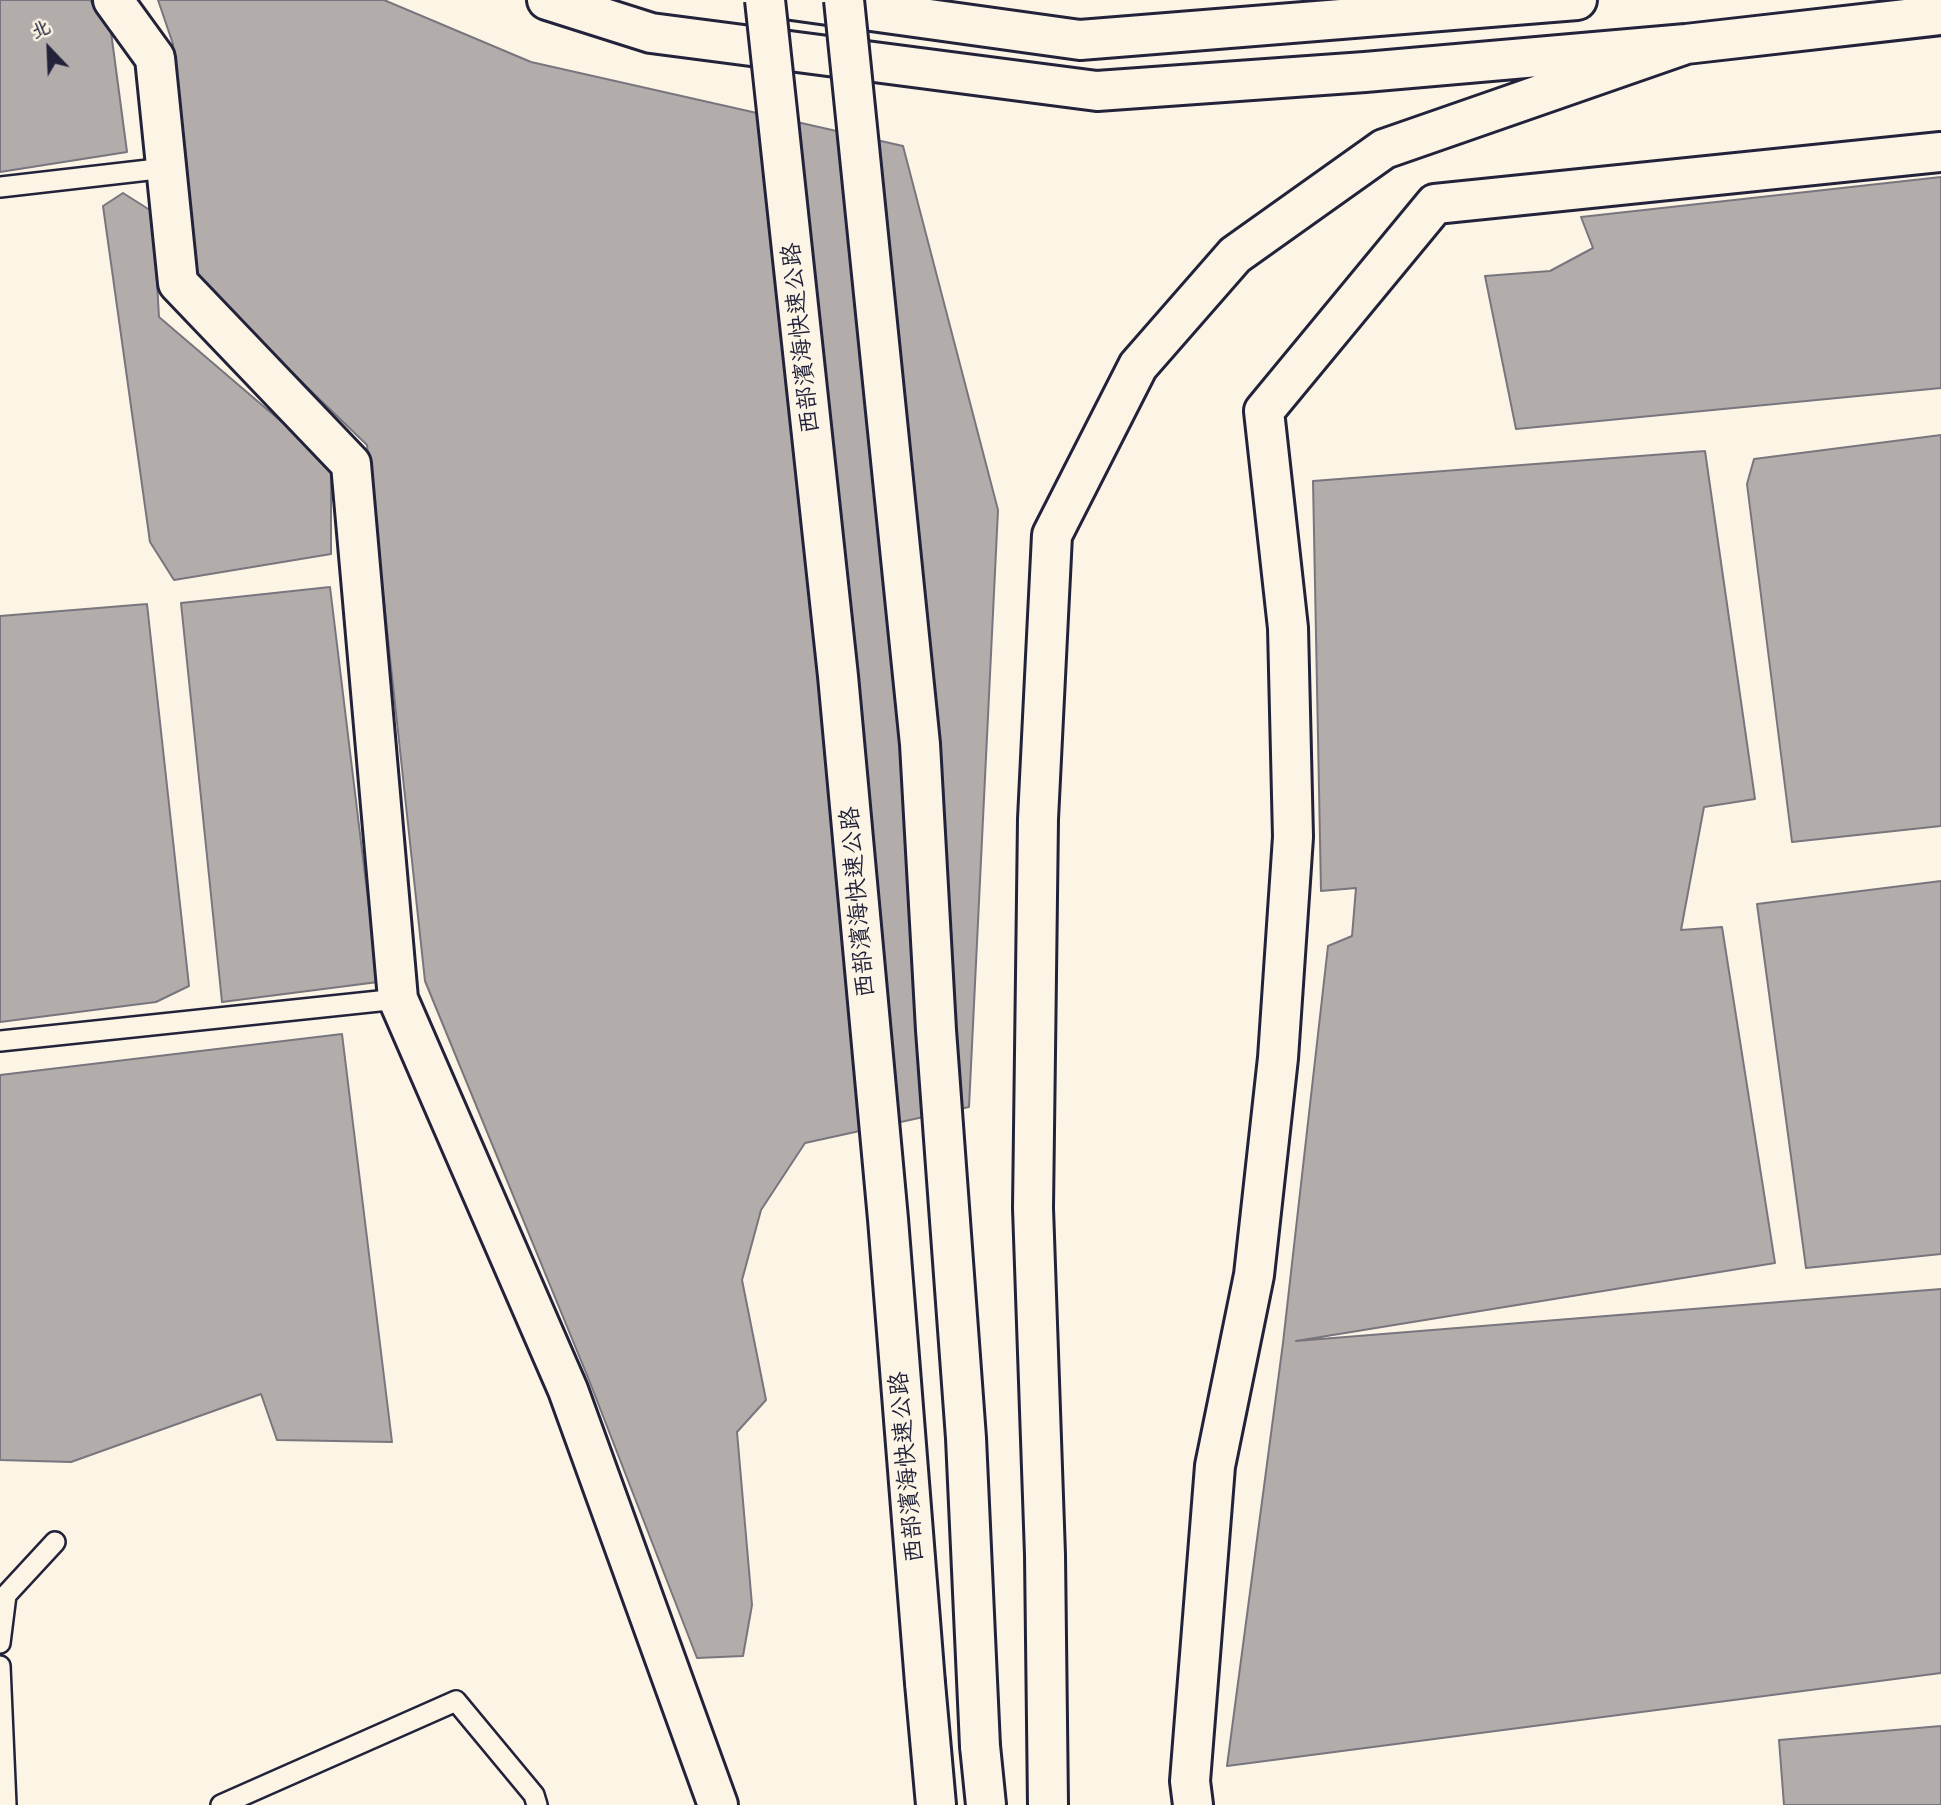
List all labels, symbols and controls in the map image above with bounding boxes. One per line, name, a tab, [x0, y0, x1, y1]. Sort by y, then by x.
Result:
north arrow	[14, 14, 84, 84]
text: 北	[27, 15, 54, 44]
street label: 西部濱海快速公路	[778, 241, 826, 435]
street label: 西部濱海快速公路	[836, 805, 882, 999]
street label: 西部濱海快速公路	[885, 1370, 931, 1564]

